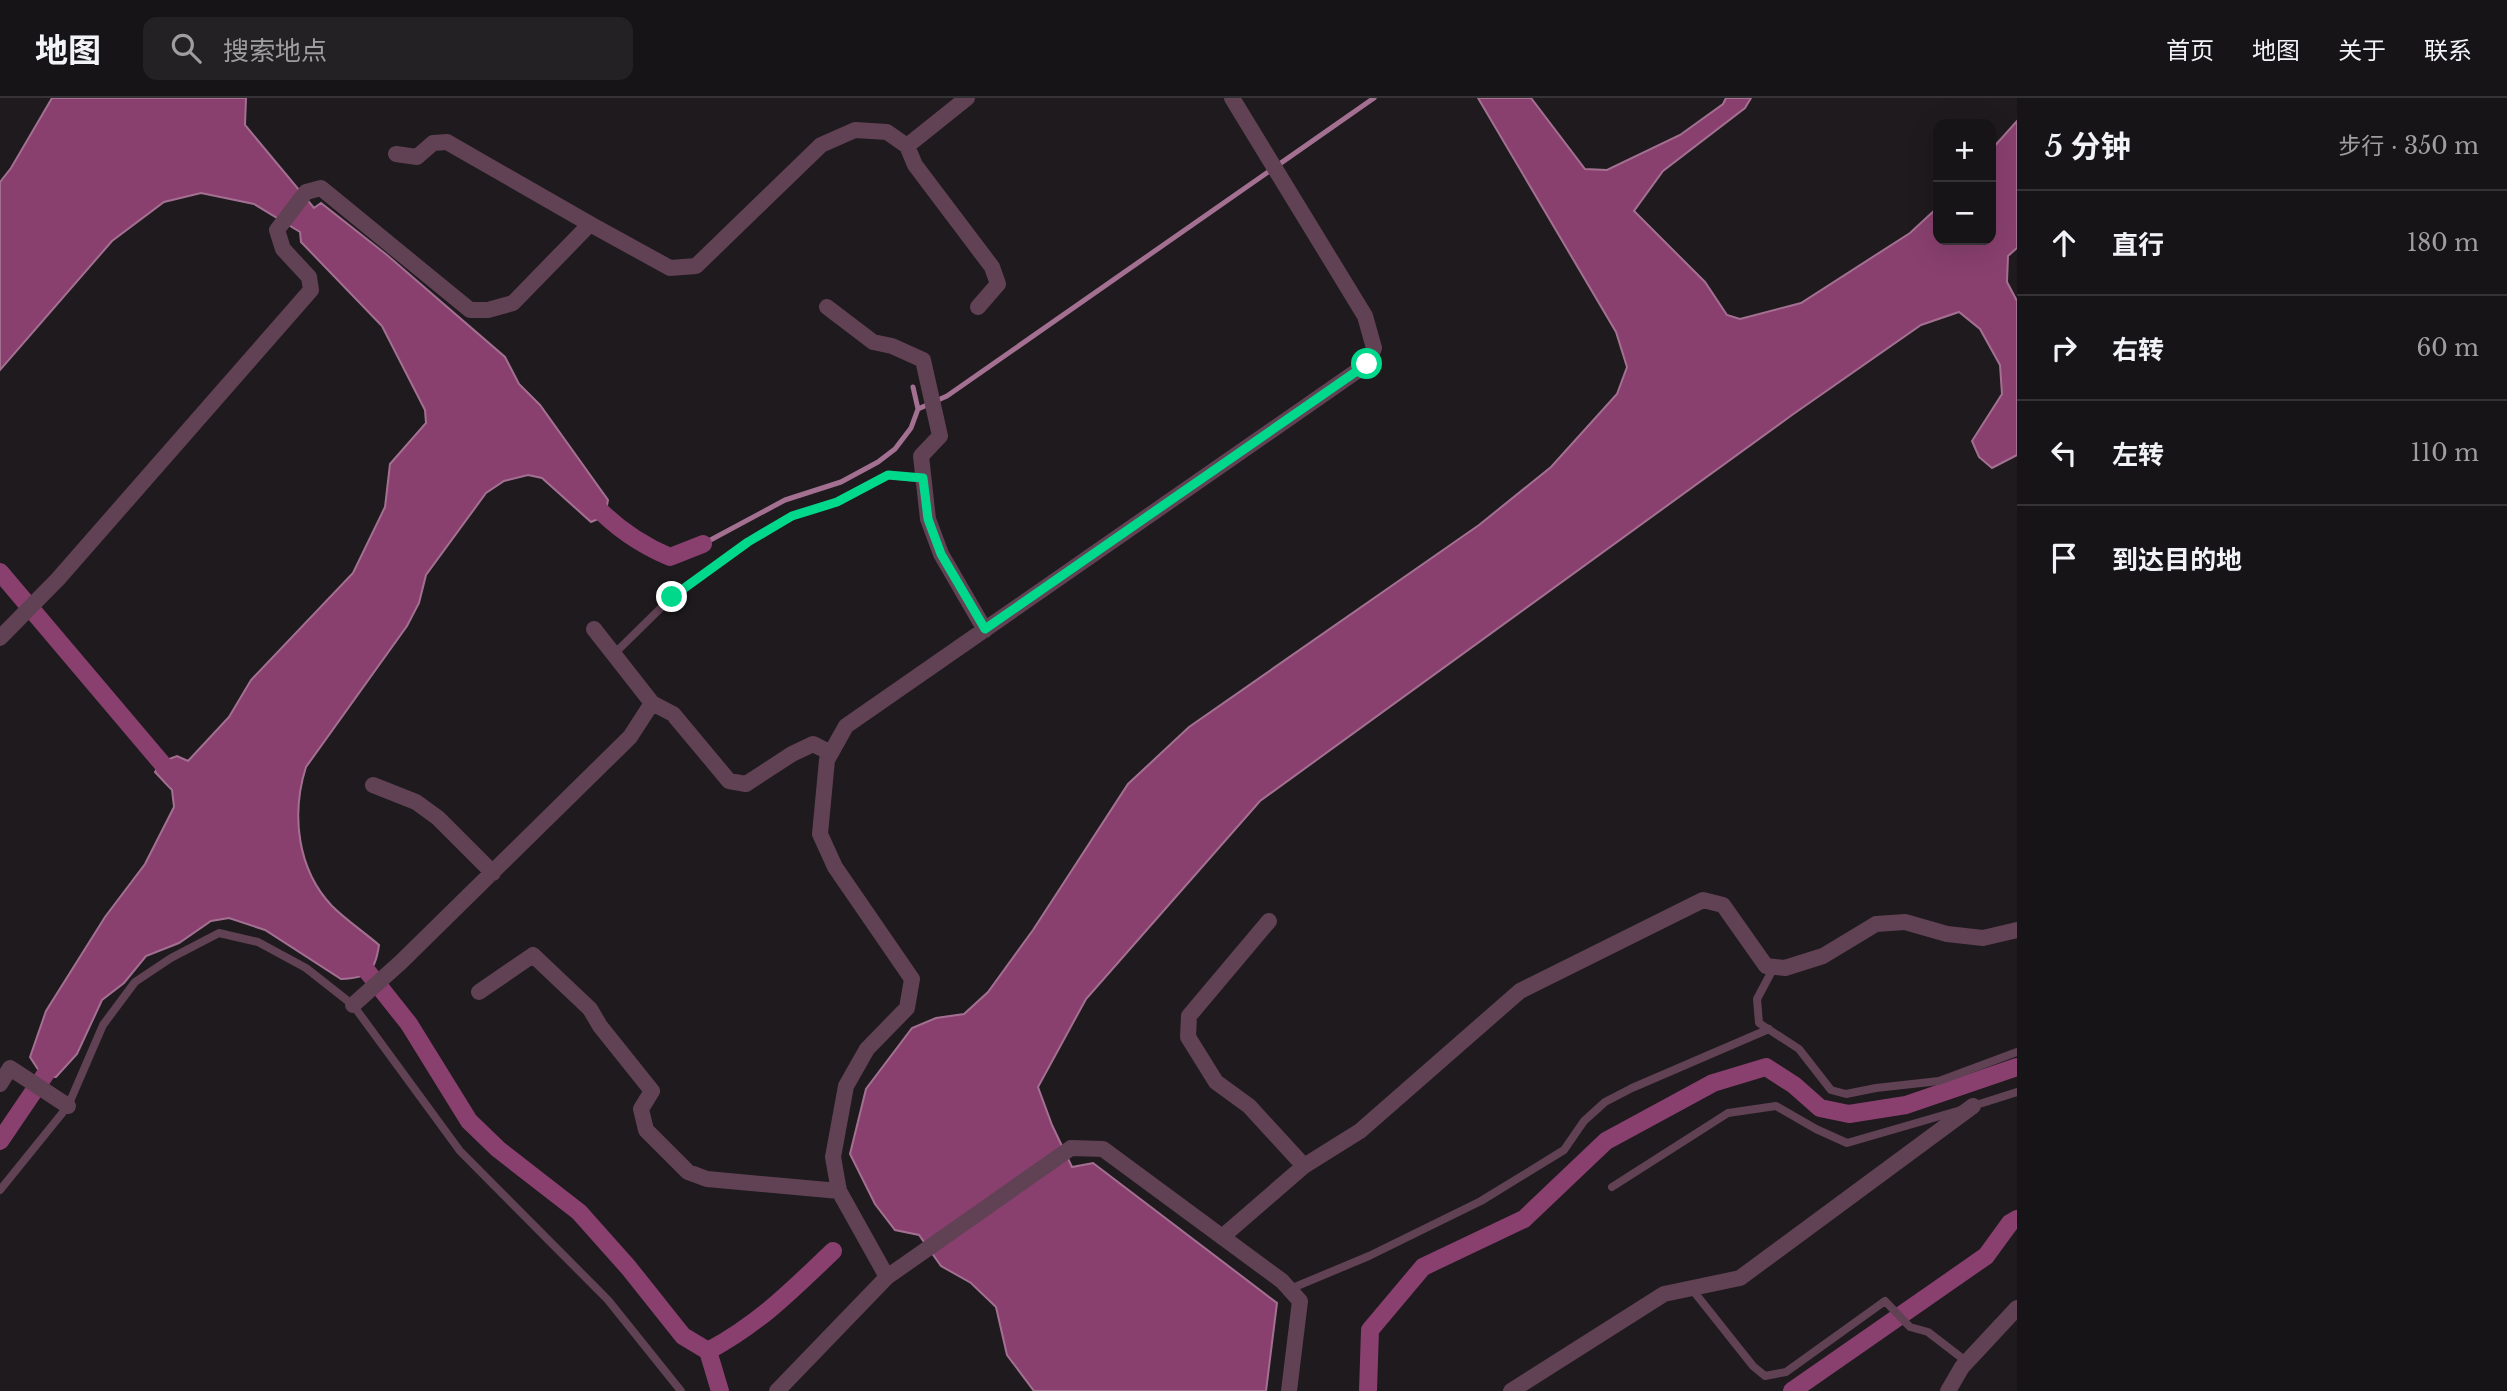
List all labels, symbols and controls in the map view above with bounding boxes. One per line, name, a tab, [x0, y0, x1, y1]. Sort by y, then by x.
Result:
search box	[143, 17, 633, 80]
icon: search	[167, 29, 205, 67]
text: 地图	[35, 30, 101, 71]
text: 搜索地点	[223, 35, 327, 67]
text: 首页	[2166, 36, 2214, 65]
text: 地图	[2252, 36, 2300, 65]
text: 关于	[2338, 36, 2386, 65]
text: 联系	[2424, 36, 2472, 65]
map controls	[1933, 119, 1996, 245]
button: +	[1933, 119, 1996, 182]
text: 5 分钟	[2045, 128, 2131, 165]
text: 步行 · 350 m	[2338, 132, 2479, 160]
button: −	[1933, 182, 1996, 245]
icon: ahead	[2045, 224, 2083, 262]
text: 直行	[2112, 229, 2164, 261]
text: 180 m	[2407, 229, 2479, 257]
icon: right	[2045, 329, 2083, 367]
text: 右转	[2112, 334, 2164, 366]
text: 60 m	[2417, 334, 2479, 362]
route start	[1351, 348, 1382, 379]
icon: left	[2045, 434, 2083, 472]
text: 左转	[2112, 439, 2164, 471]
text: 110 m	[2411, 439, 2479, 467]
icon: arrive	[2045, 539, 2083, 577]
text: 到达目的地	[2112, 544, 2242, 576]
route end	[656, 581, 687, 612]

